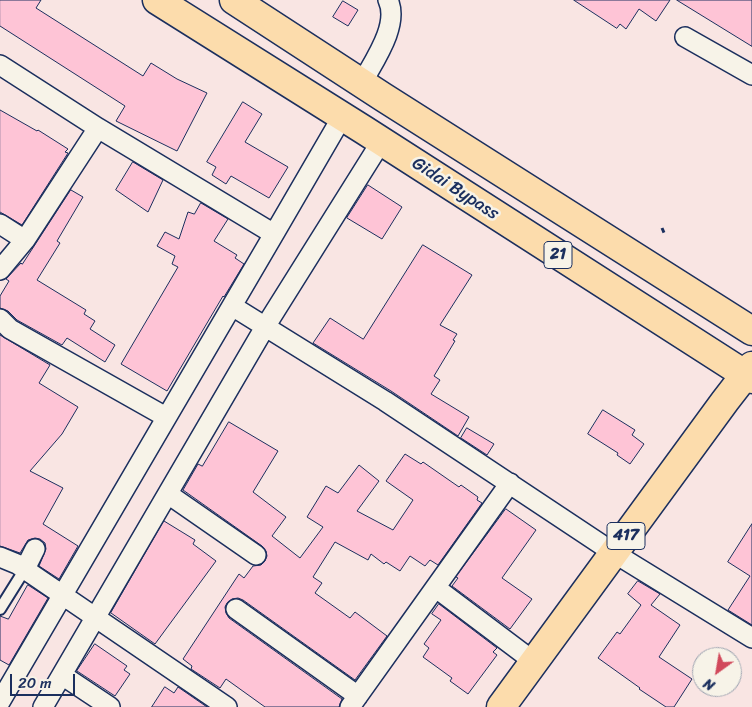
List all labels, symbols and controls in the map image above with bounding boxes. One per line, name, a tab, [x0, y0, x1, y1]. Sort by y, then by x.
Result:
street label: Gidai Bypass	[407, 153, 503, 225]
road number: 21	[544, 242, 572, 268]
road number: 417	[607, 522, 645, 550]
north arrow	[692, 647, 742, 697]
scale bar	[12, 664, 78, 696]
text: 20 m	[18, 670, 52, 696]
text: N	[699, 671, 720, 697]

